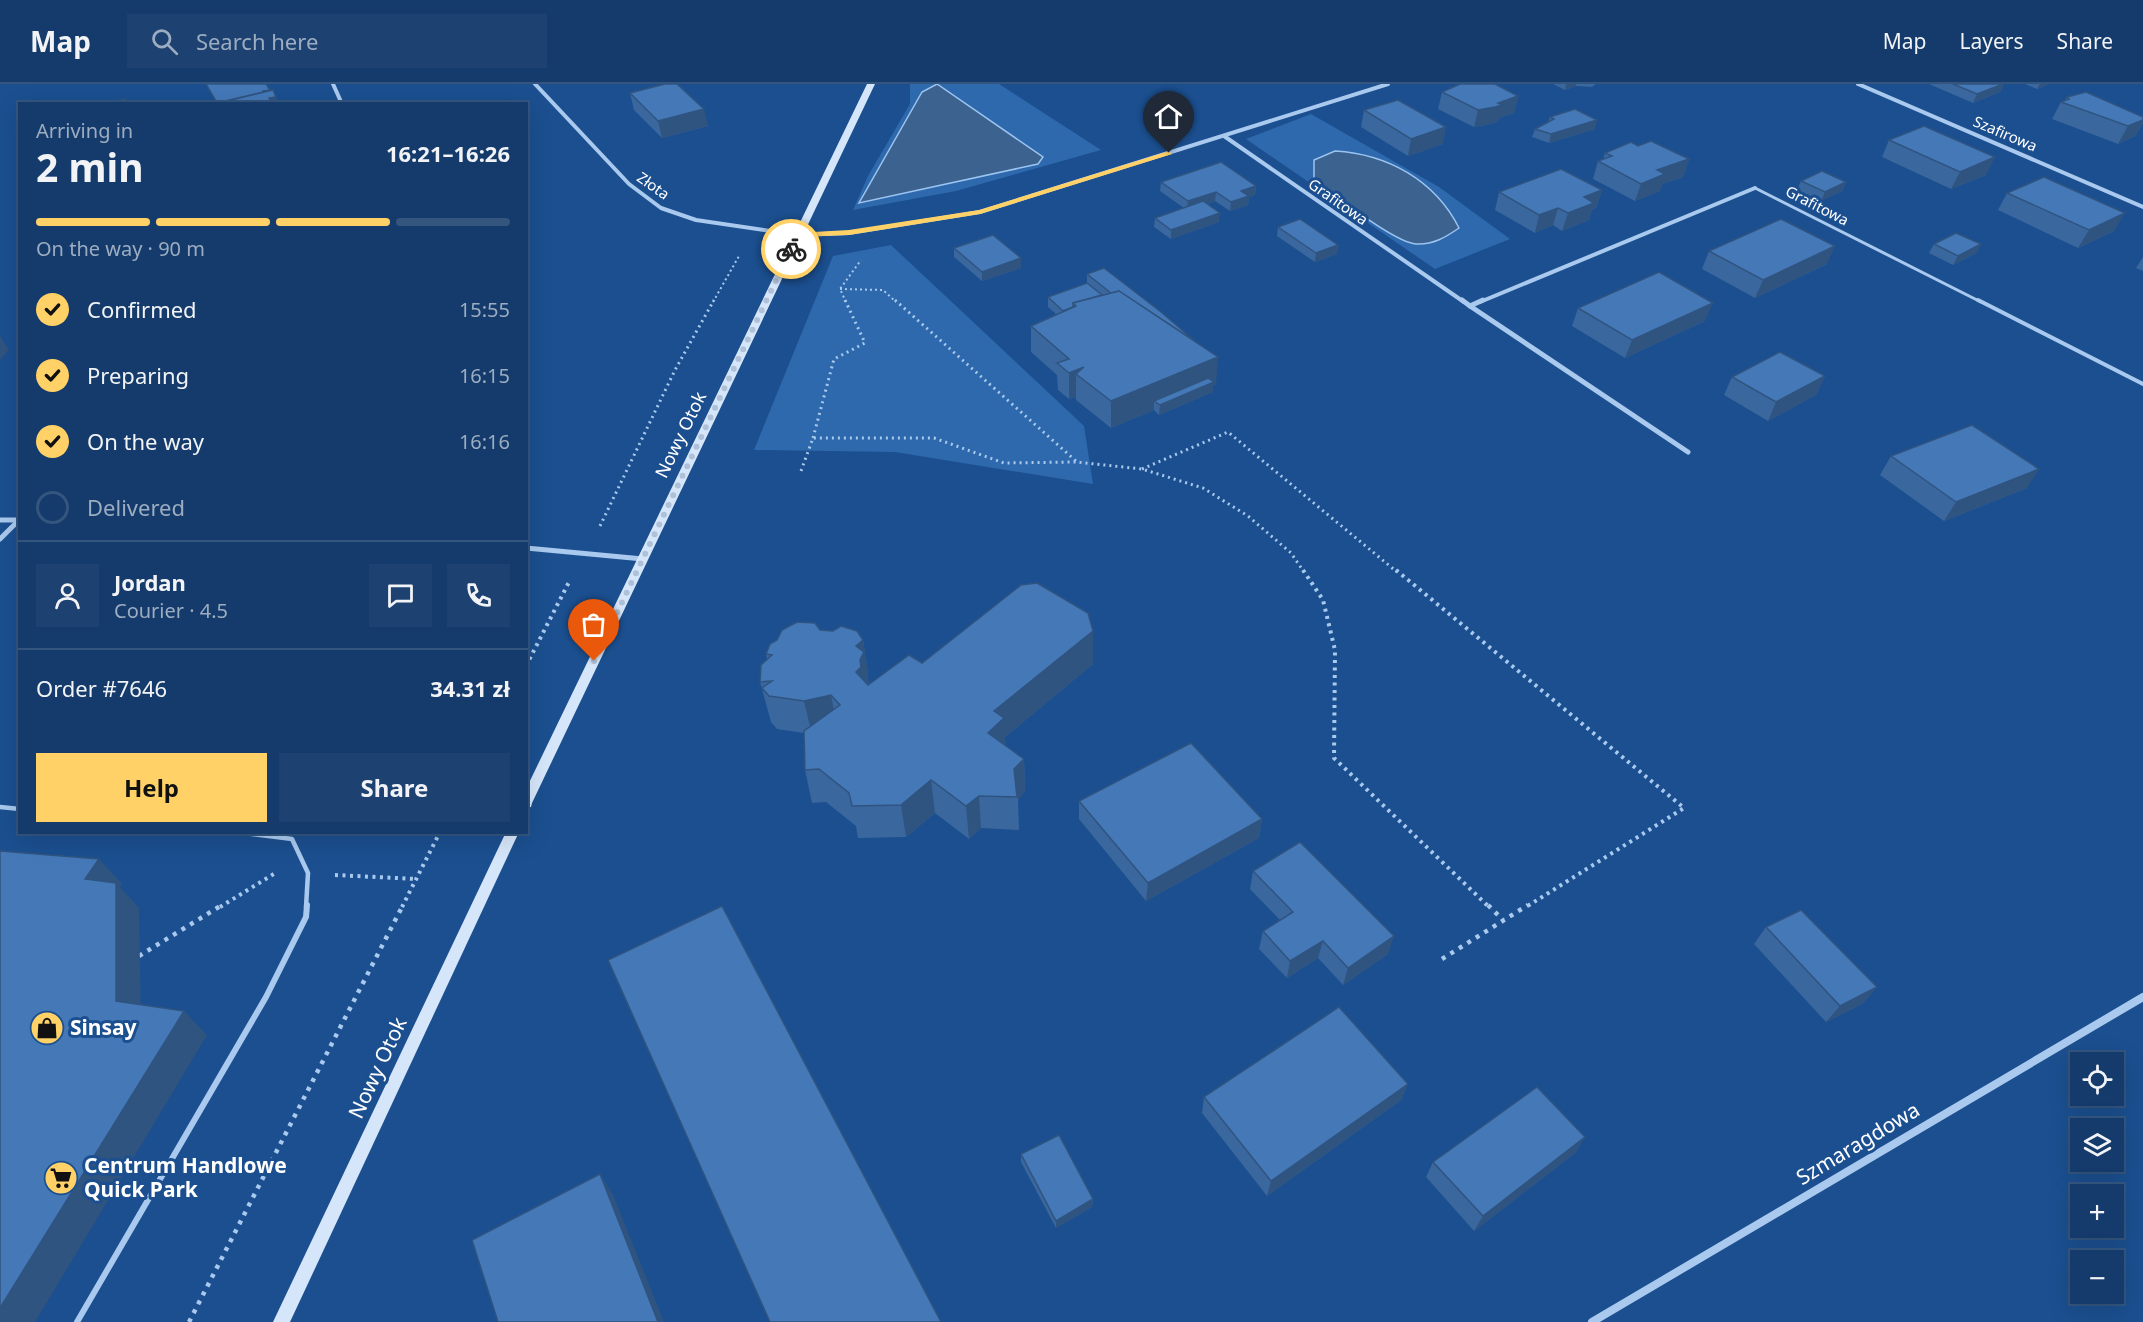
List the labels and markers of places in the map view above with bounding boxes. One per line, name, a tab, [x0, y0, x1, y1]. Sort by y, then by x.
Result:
pin	[1143, 91, 1194, 153]
pin	[568, 599, 619, 661]
shop icon: Sinsay	[29, 1010, 65, 1046]
place label: Sinsay	[70, 1013, 137, 1041]
place label: Centrum Handlowe Quick Park	[84, 1151, 287, 1203]
supermarket icon: Centrum Handlowe Quick Park	[43, 1160, 79, 1196]

